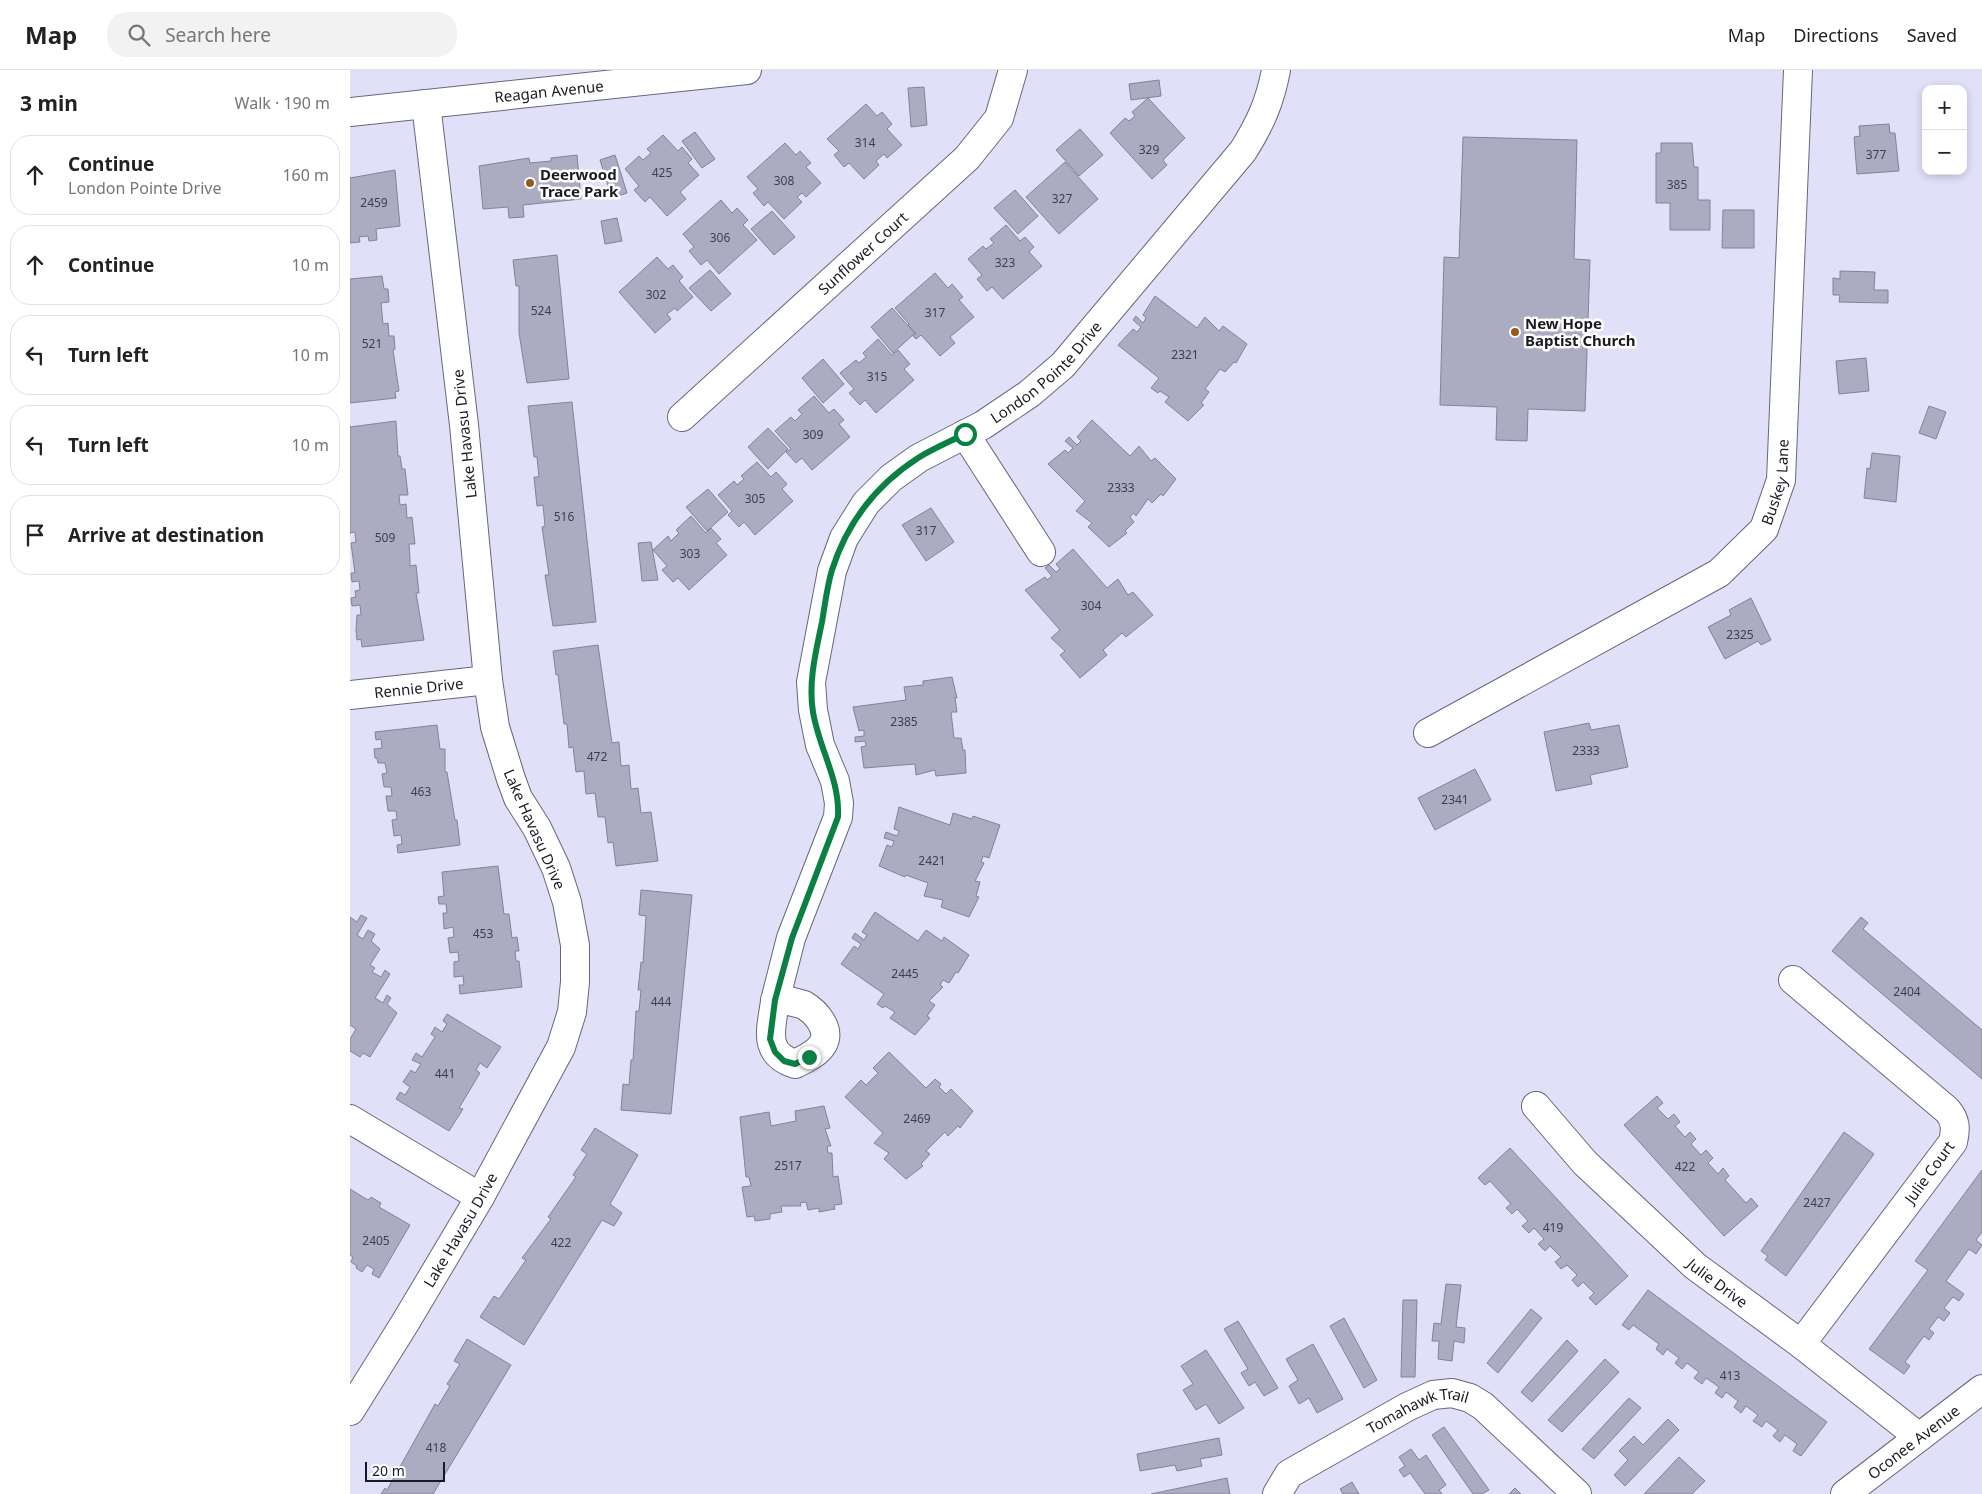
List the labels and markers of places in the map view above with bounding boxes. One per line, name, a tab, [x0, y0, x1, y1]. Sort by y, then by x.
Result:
place label: Deerwood Trace Park	[540, 164, 619, 201]
marker: Deerwood Trace Park	[524, 177, 536, 189]
place label: New Hope Baptist Church	[1525, 313, 1635, 350]
marker: New Hope Baptist Church	[1509, 326, 1521, 338]

